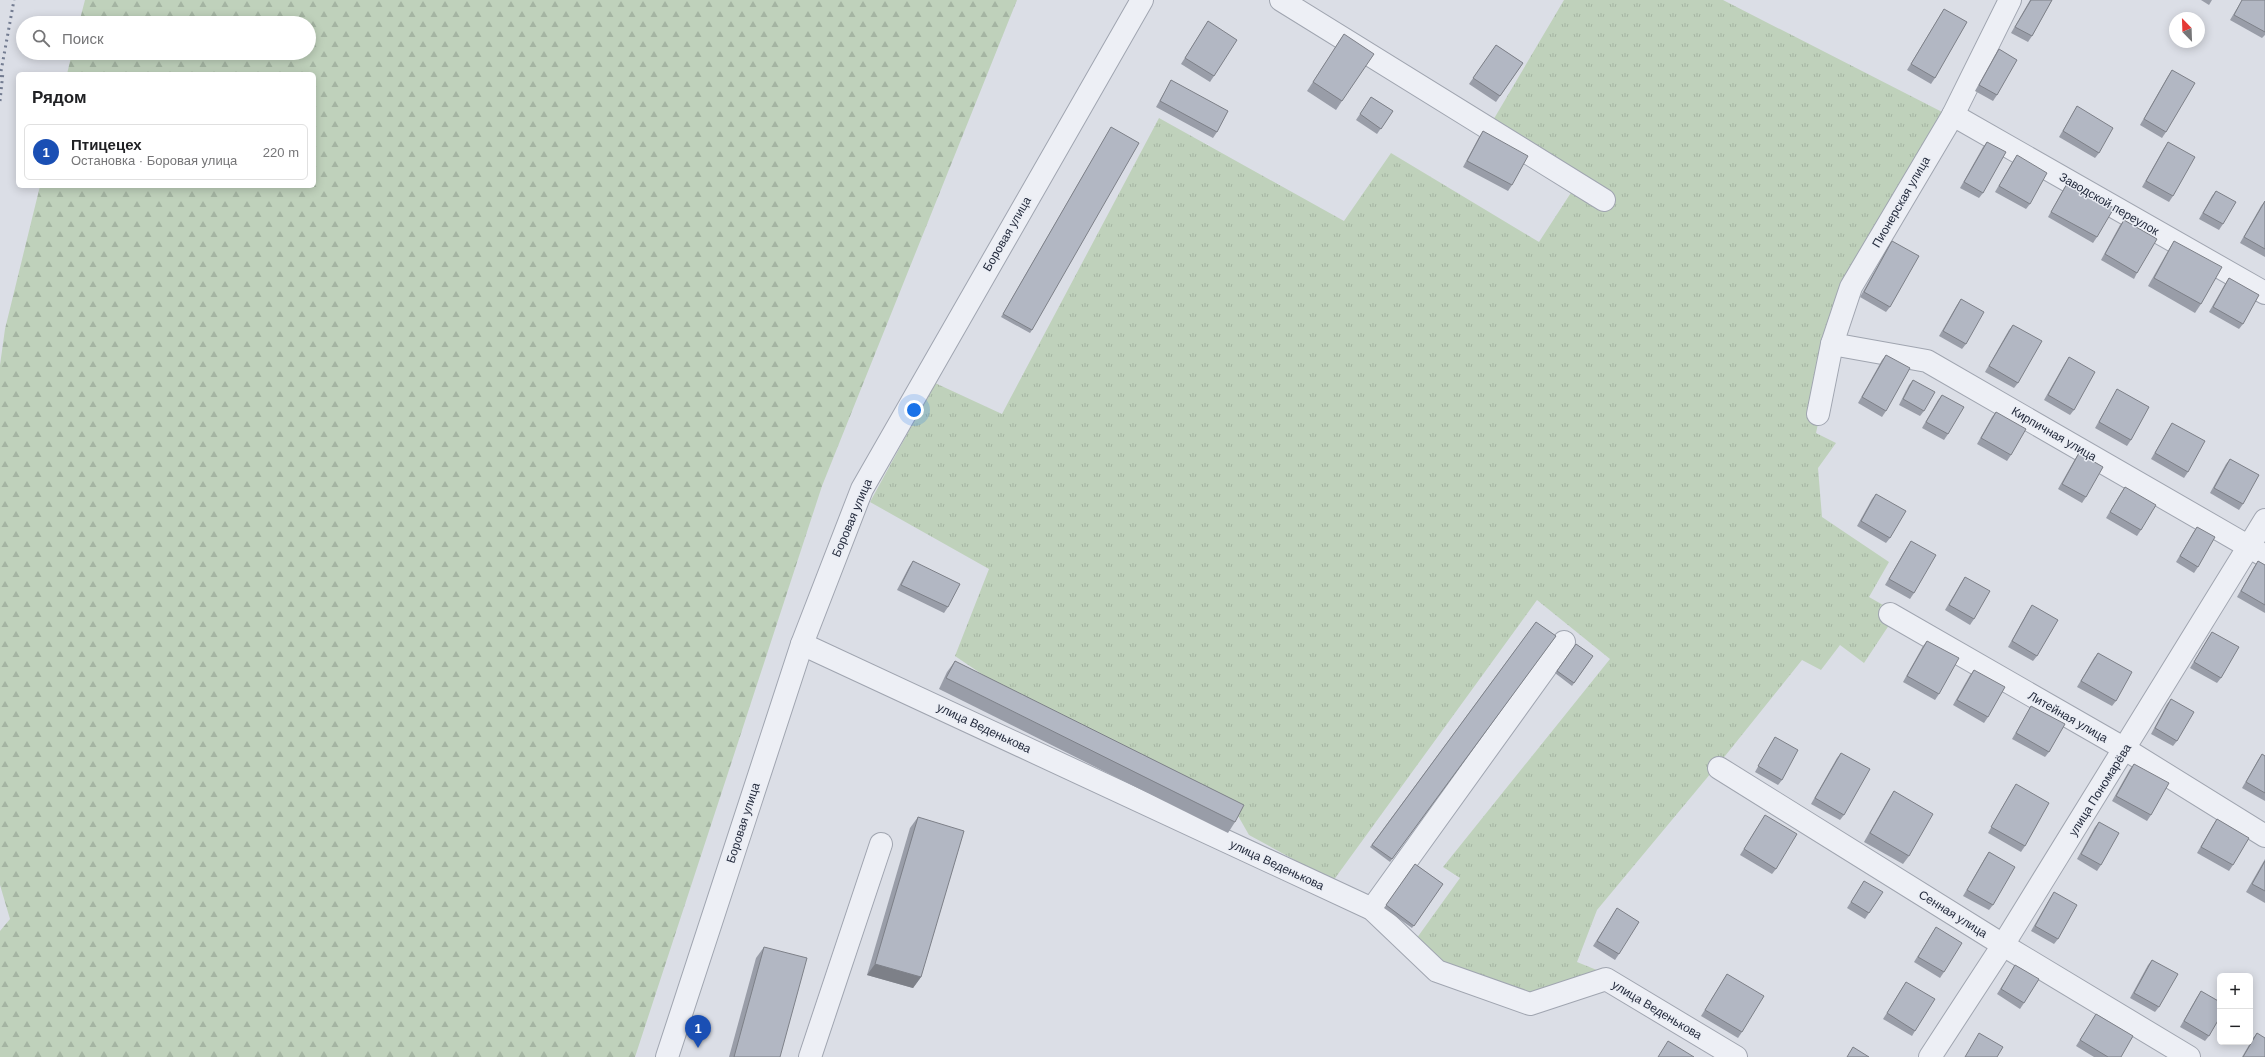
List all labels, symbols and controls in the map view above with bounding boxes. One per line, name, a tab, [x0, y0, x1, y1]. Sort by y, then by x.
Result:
north arrow	[2169, 12, 2205, 48]
search box	[16, 16, 316, 60]
icon: search	[30, 27, 52, 49]
text: Поиск	[62, 30, 104, 47]
text: Рядом	[32, 88, 87, 107]
text: Птицецех	[71, 136, 142, 153]
text: 1	[42, 145, 50, 160]
text: 220 m	[263, 145, 299, 160]
text: Остановка · Боровая улица	[71, 153, 237, 168]
street label: Пионерская улица	[1869, 154, 1933, 250]
street label: Заводской переулок	[2057, 170, 2162, 239]
street label: Боровая улица	[980, 194, 1034, 274]
your location	[904, 400, 924, 420]
street label: Кирпичная улица	[2009, 404, 2099, 464]
street label: Боровая улица	[829, 476, 875, 559]
street label: Литейная улица	[2026, 689, 2111, 746]
street label: улица Веденькова	[935, 700, 1034, 756]
street label: улица Пономарёва	[2066, 741, 2134, 839]
street label: Боровая улица	[723, 781, 763, 865]
street label: улица Веденькова	[1228, 837, 1327, 893]
street label: Сенная улица	[1916, 887, 1990, 941]
map controls	[2217, 973, 2253, 1045]
button: +	[2217, 973, 2253, 1009]
street label: улица Веденькова	[1610, 978, 1705, 1043]
button: −	[2217, 1009, 2253, 1045]
pin: 1	[685, 1015, 711, 1048]

